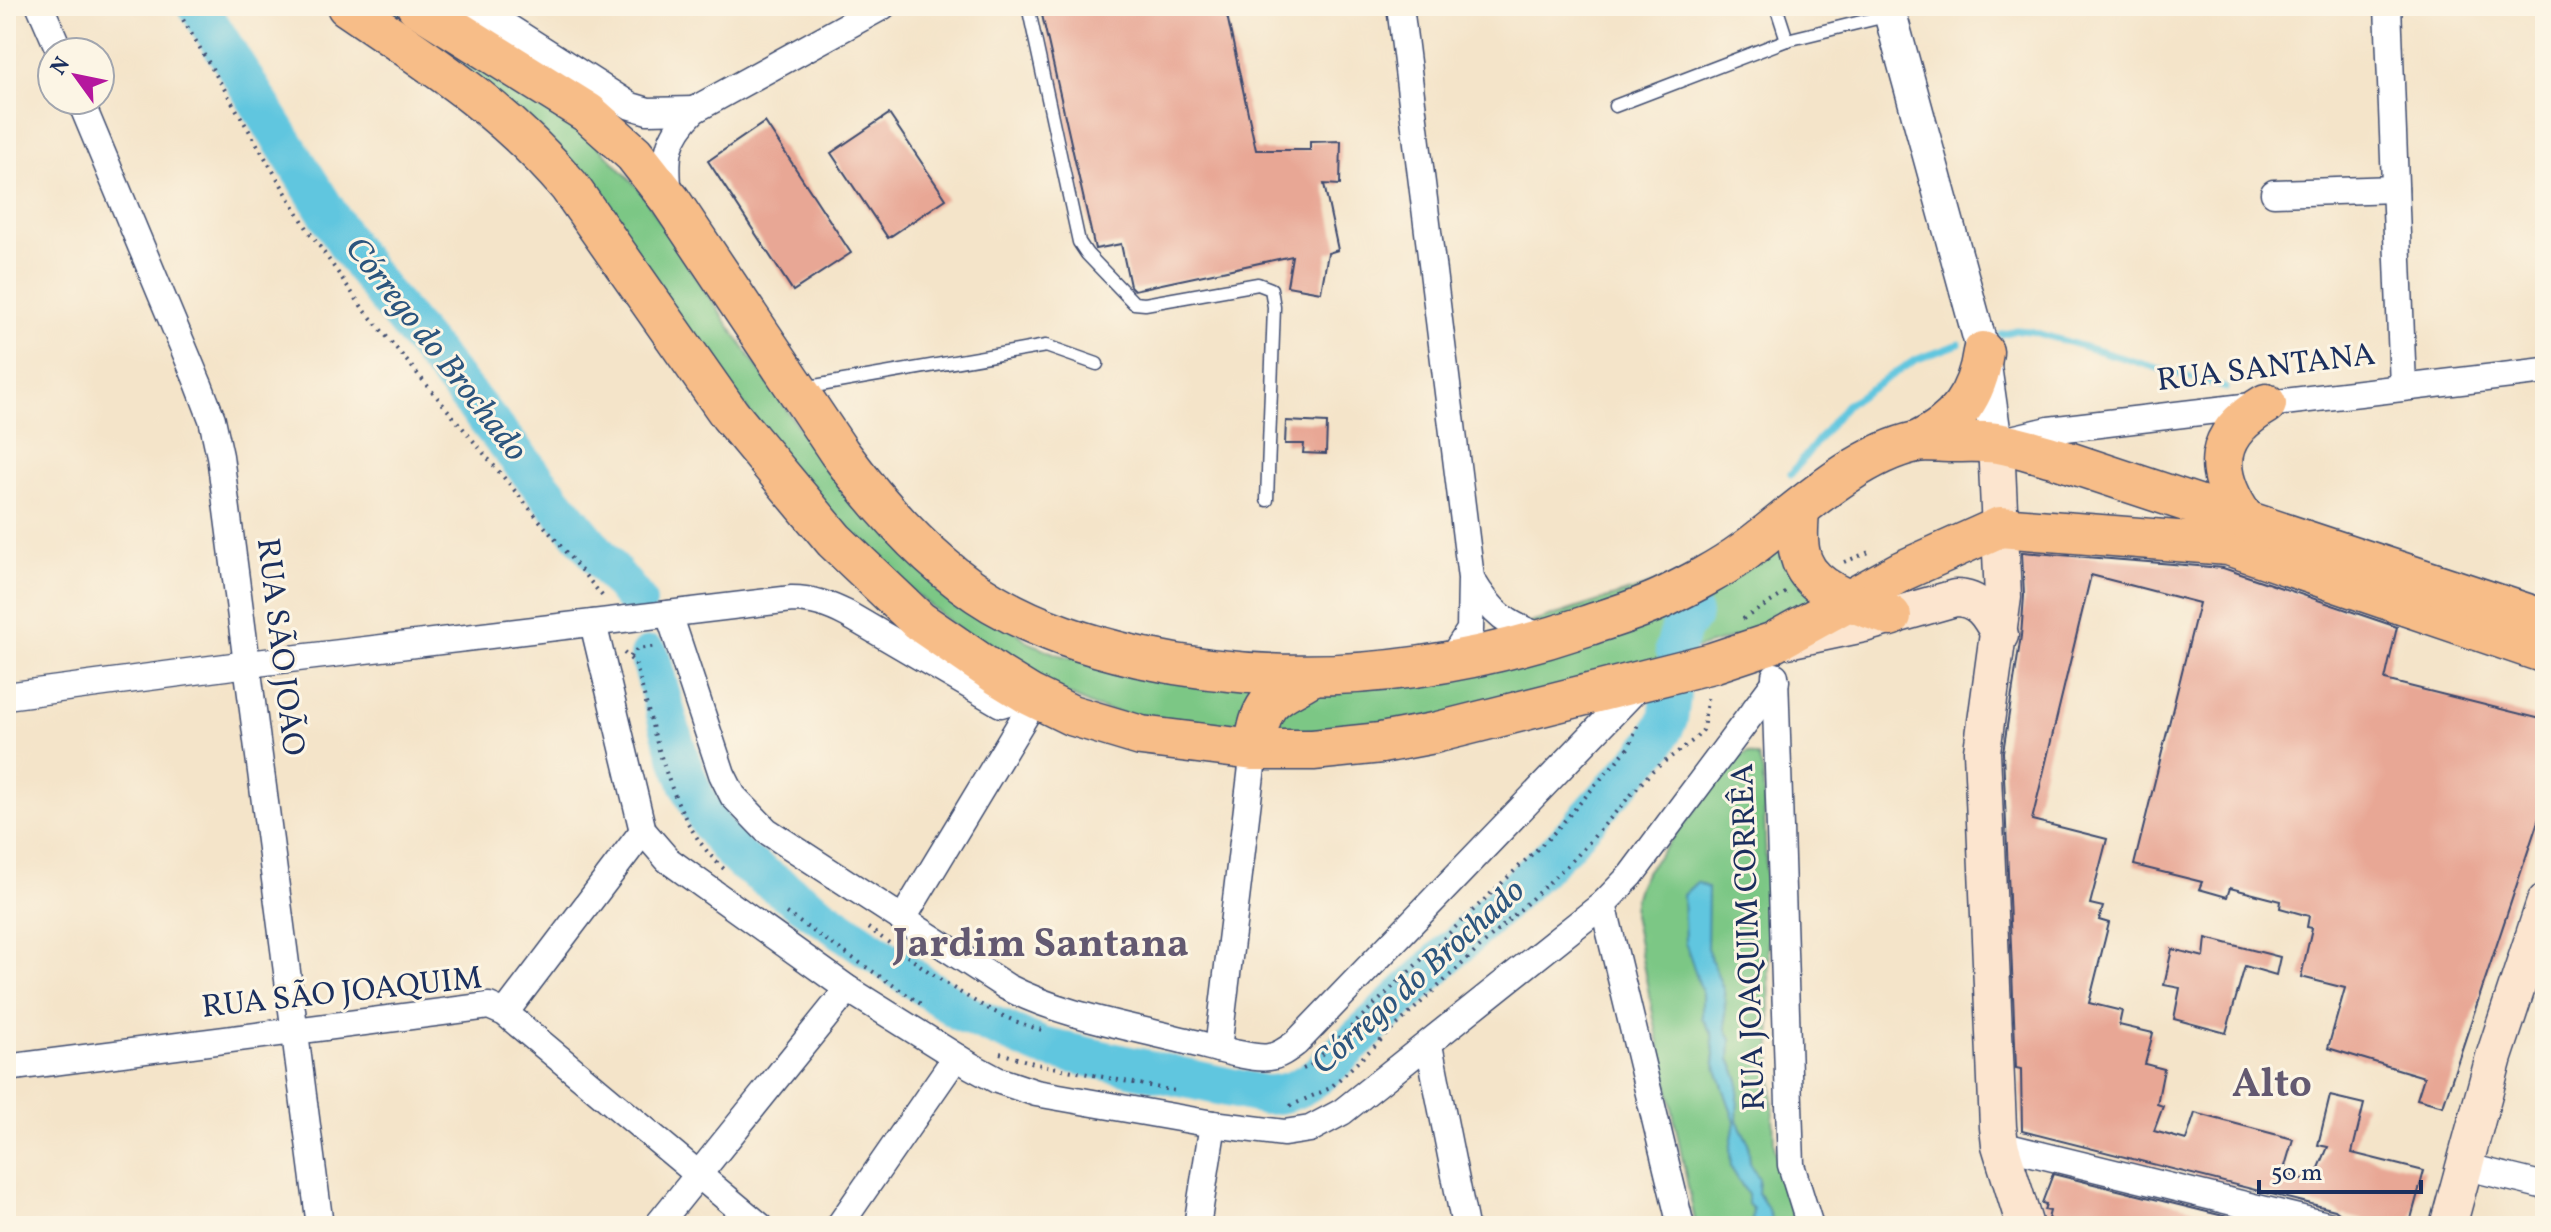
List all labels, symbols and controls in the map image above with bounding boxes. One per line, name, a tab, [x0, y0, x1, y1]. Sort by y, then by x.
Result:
north arrow	[36, 36, 116, 116]
text: N	[44, 51, 79, 82]
water label: Córrego do Brochado	[332, 228, 538, 472]
street label: RUA SANTANA	[2154, 334, 2378, 404]
street label: RUA SÃO JOÃO	[244, 536, 314, 758]
street label: RUA JOAQUIM CORRÊA	[1722, 762, 1778, 1112]
water label: Córrego do Brochado	[1302, 869, 1536, 1087]
district label: Jardim Santana	[892, 918, 1189, 974]
street label: RUA SÃO JOAQUIM	[200, 957, 484, 1031]
district label: Alto	[2232, 1058, 2312, 1114]
scale bar	[2259, 1144, 2421, 1194]
text: 50 m	[2271, 1157, 2323, 1191]

